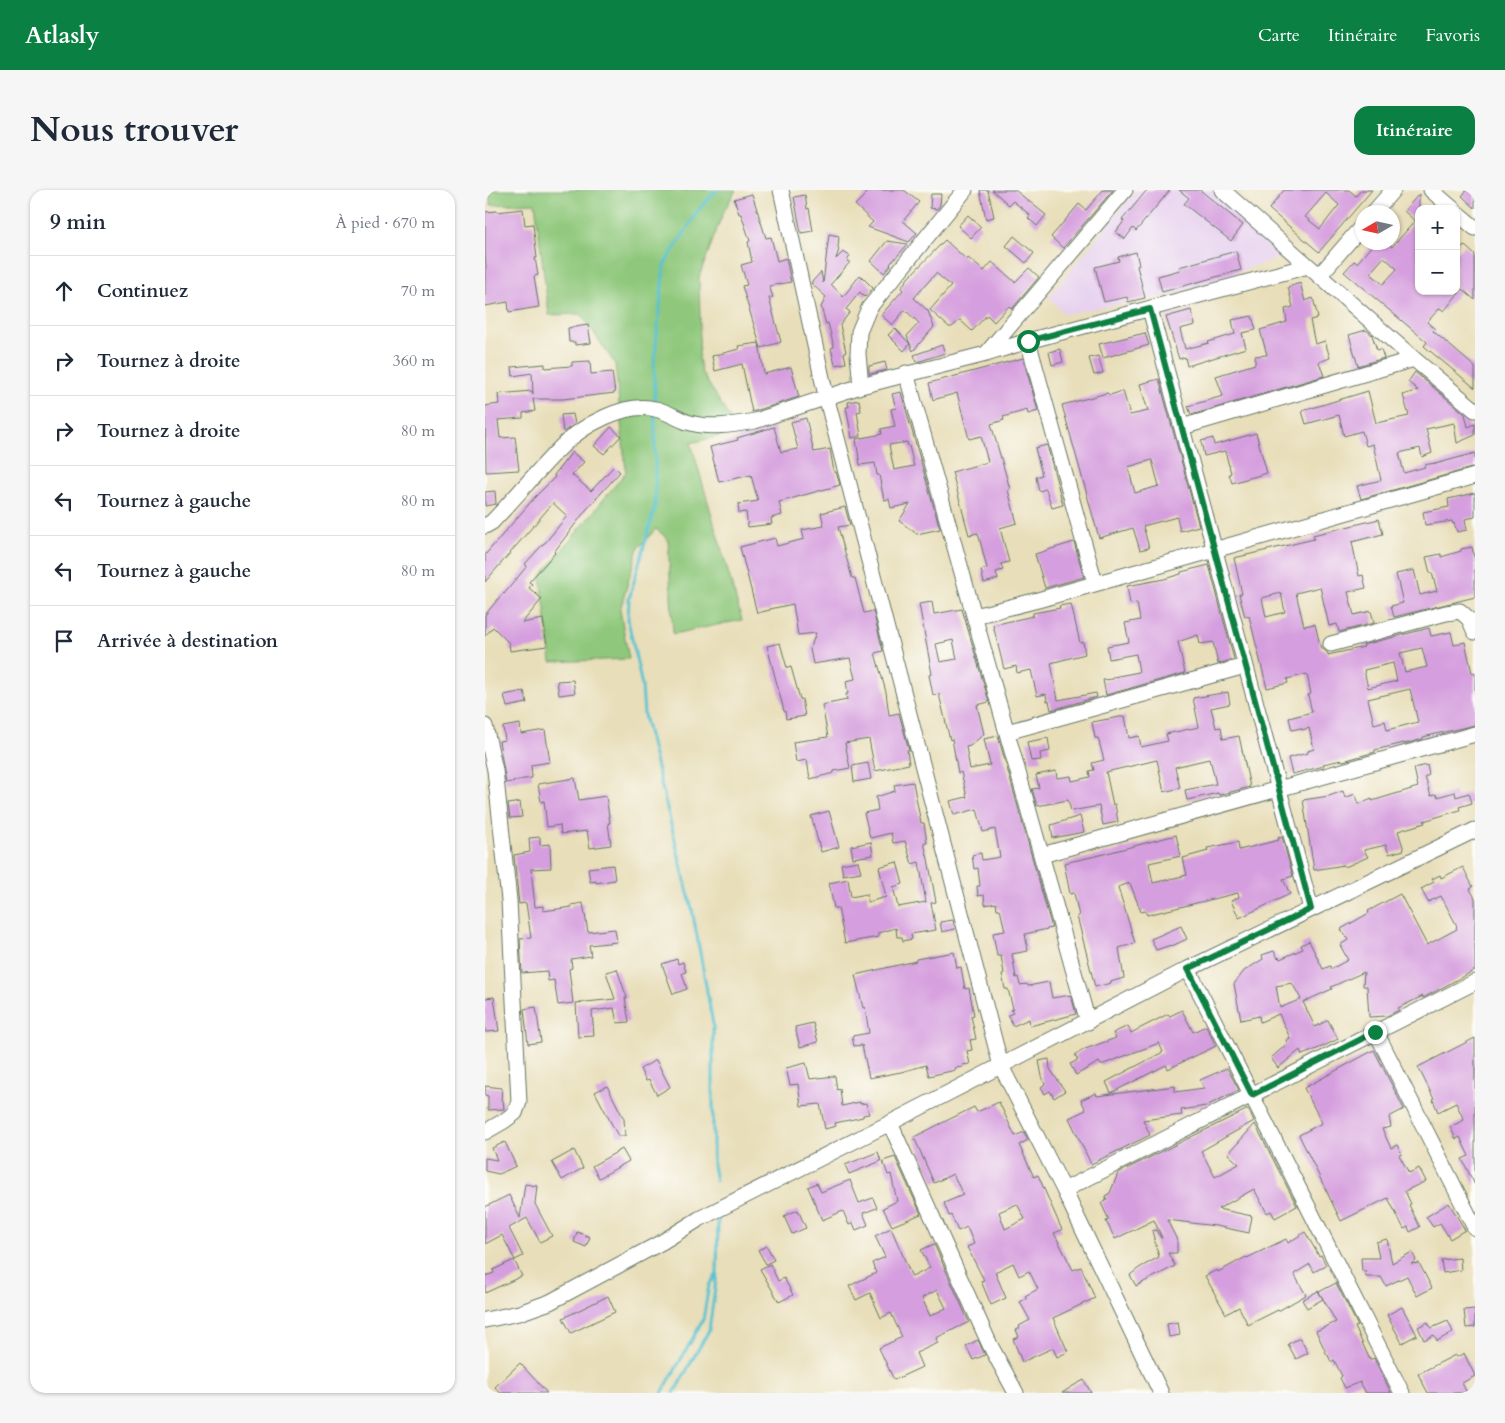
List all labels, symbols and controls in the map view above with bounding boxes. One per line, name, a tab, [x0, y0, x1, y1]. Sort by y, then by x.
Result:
text: Atlasly	[25, 19, 99, 52]
text: Carte	[1258, 23, 1300, 48]
text: Itinéraire	[1328, 23, 1397, 48]
text: Favoris	[1425, 23, 1480, 48]
text: Nous trouver	[30, 106, 238, 154]
button: Itinéraire	[1354, 106, 1475, 155]
north arrow	[1355, 205, 1400, 250]
map controls	[1415, 205, 1460, 295]
button: +	[1415, 205, 1460, 250]
text: 9 min	[50, 208, 106, 237]
text: À pied · 670 m	[335, 212, 435, 234]
button: −	[1415, 250, 1460, 295]
icon: ahead	[50, 277, 78, 305]
text: Continuez	[97, 278, 188, 304]
text: 70 m	[401, 280, 435, 302]
route start	[1017, 330, 1040, 353]
icon: right	[50, 347, 78, 375]
text: Tournez à droite	[97, 348, 240, 374]
text: 360 m	[393, 350, 435, 372]
icon: right	[50, 417, 78, 445]
text: Tournez à droite	[97, 418, 240, 444]
text: 80 m	[401, 420, 435, 442]
icon: left	[50, 487, 78, 515]
text: Tournez à gauche	[97, 488, 251, 514]
text: 80 m	[401, 490, 435, 512]
icon: left	[50, 557, 78, 585]
text: Tournez à gauche	[97, 558, 251, 584]
text: 80 m	[401, 560, 435, 582]
icon: arrive	[50, 627, 78, 655]
text: Arrivée à destination	[97, 628, 278, 654]
route end	[1364, 1021, 1387, 1044]

